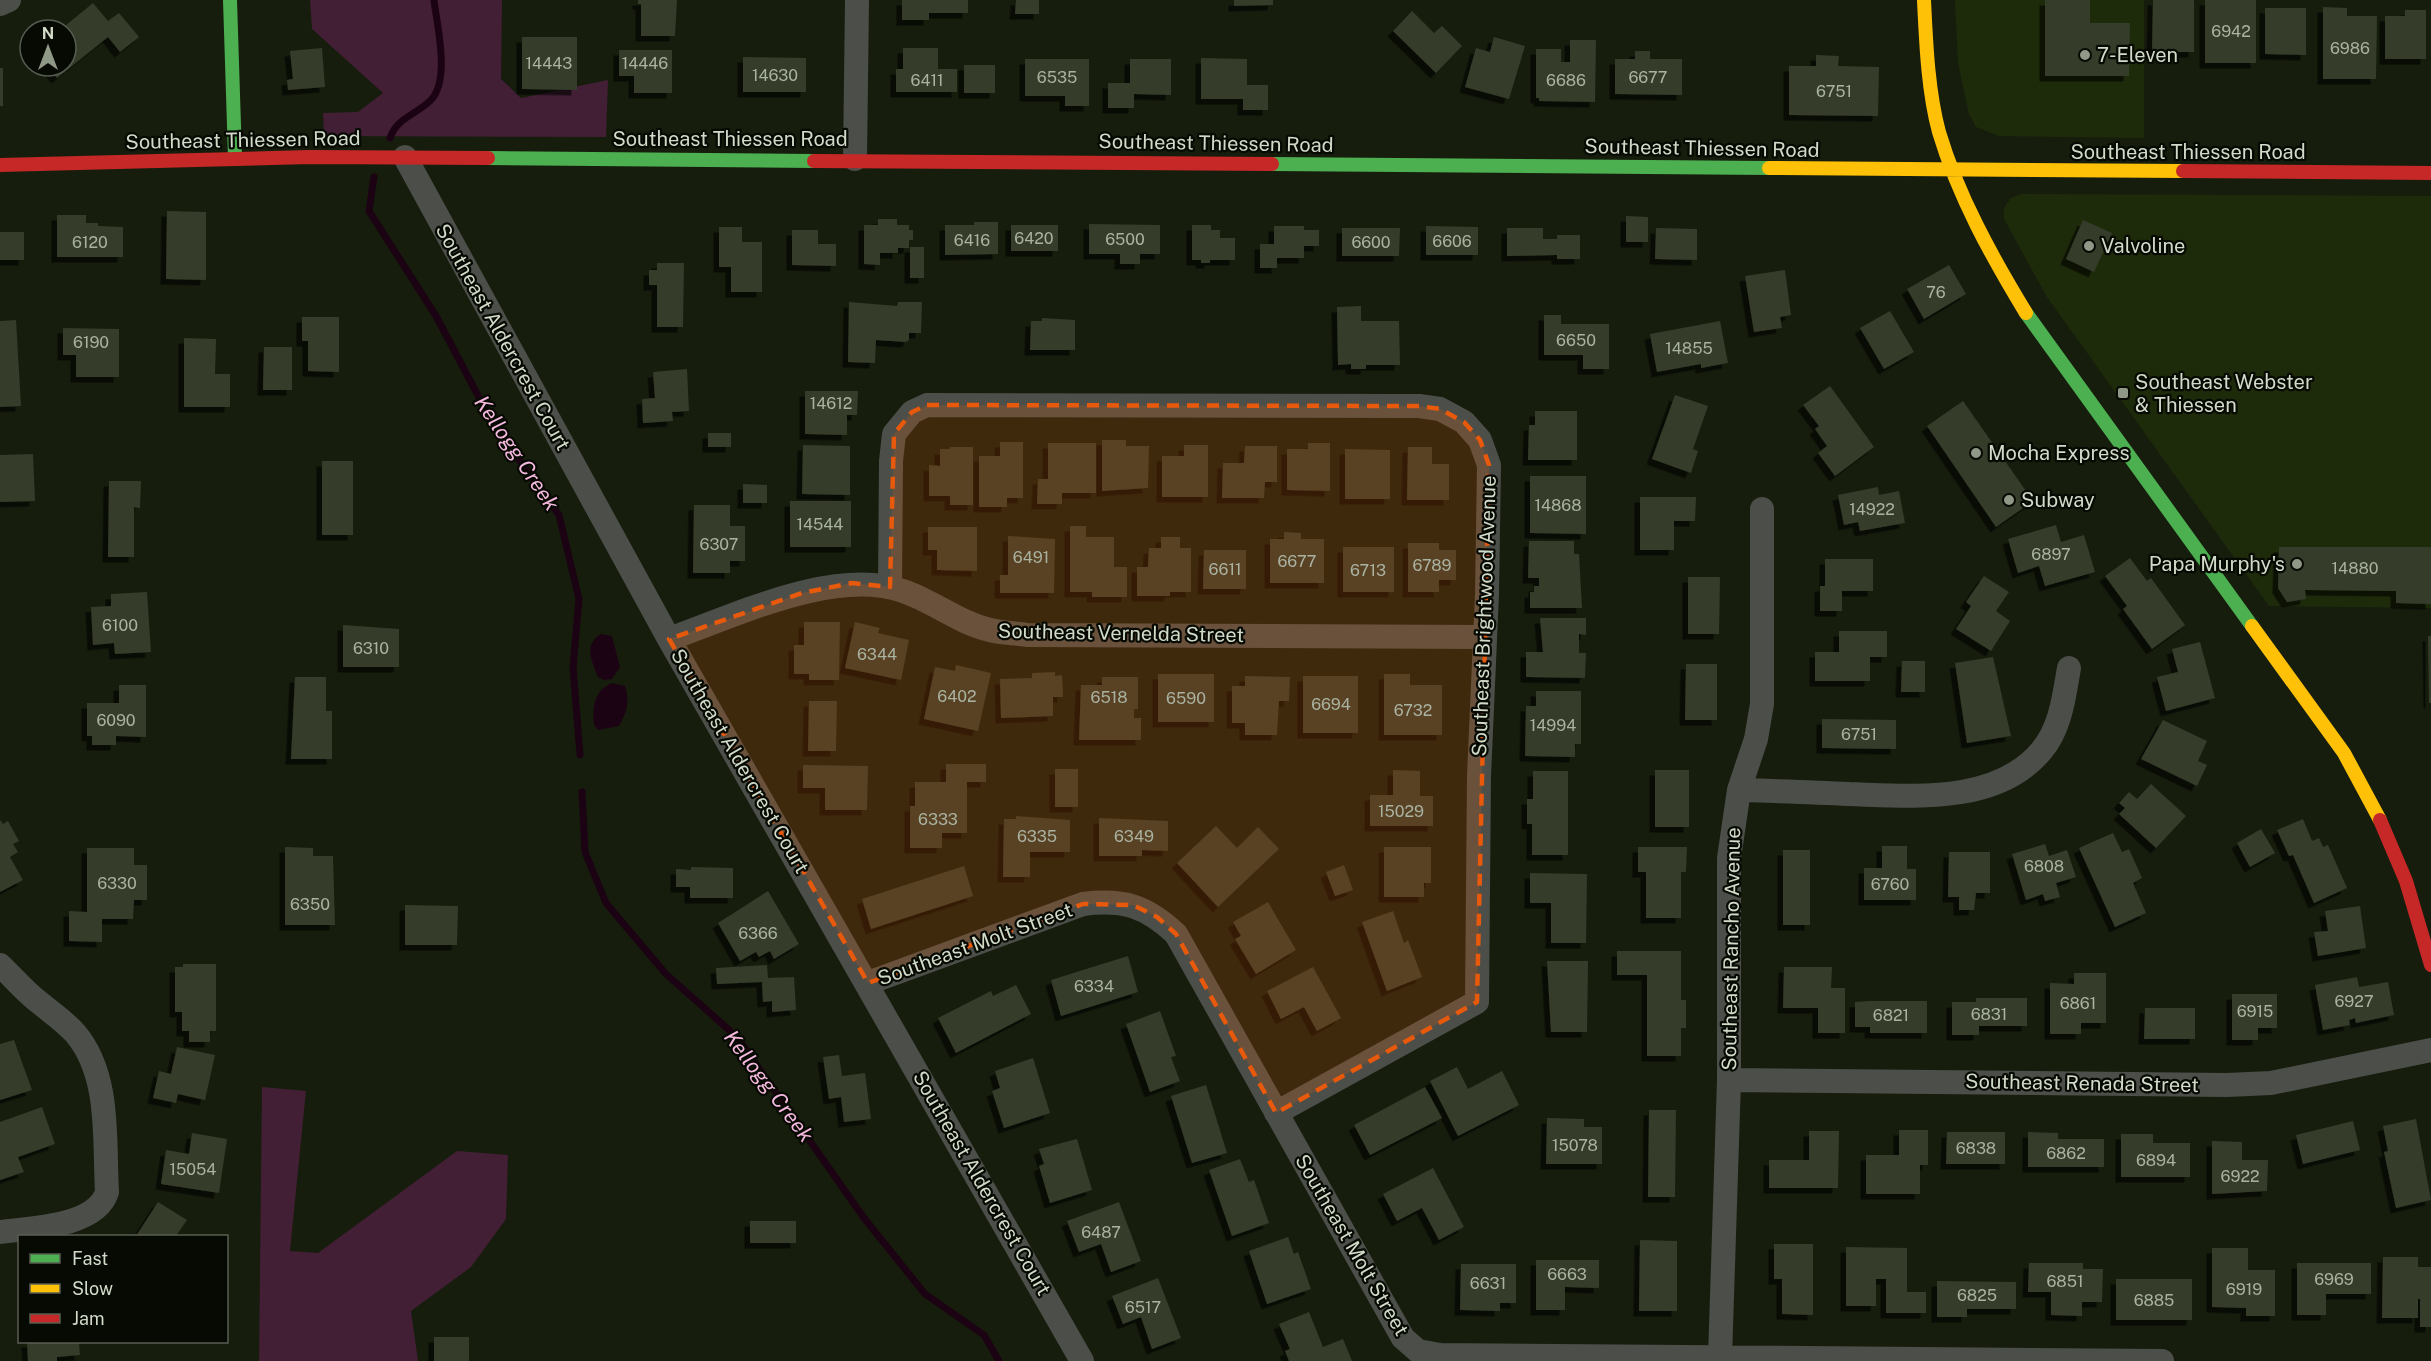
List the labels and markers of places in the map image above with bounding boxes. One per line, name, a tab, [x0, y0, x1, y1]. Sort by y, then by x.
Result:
place label: 7-Eleven	[2097, 43, 2178, 67]
marker: 7-Eleven	[2078, 48, 2092, 62]
place label: Valvoline	[2101, 234, 2185, 258]
marker: Valvoline	[2082, 239, 2096, 253]
place label: Southeast Webster & Thiessen	[2135, 370, 2313, 417]
marker: Southeast Webster & Thiessen	[2116, 386, 2130, 400]
place label: Mocha Express	[1988, 441, 2130, 465]
marker: Mocha Express	[1969, 446, 1983, 460]
place label: Subway	[2021, 488, 2095, 512]
marker: Subway	[2002, 493, 2016, 507]
place label: Papa Murphy's	[2149, 552, 2285, 576]
marker: Papa Murphy's	[2290, 557, 2304, 571]

